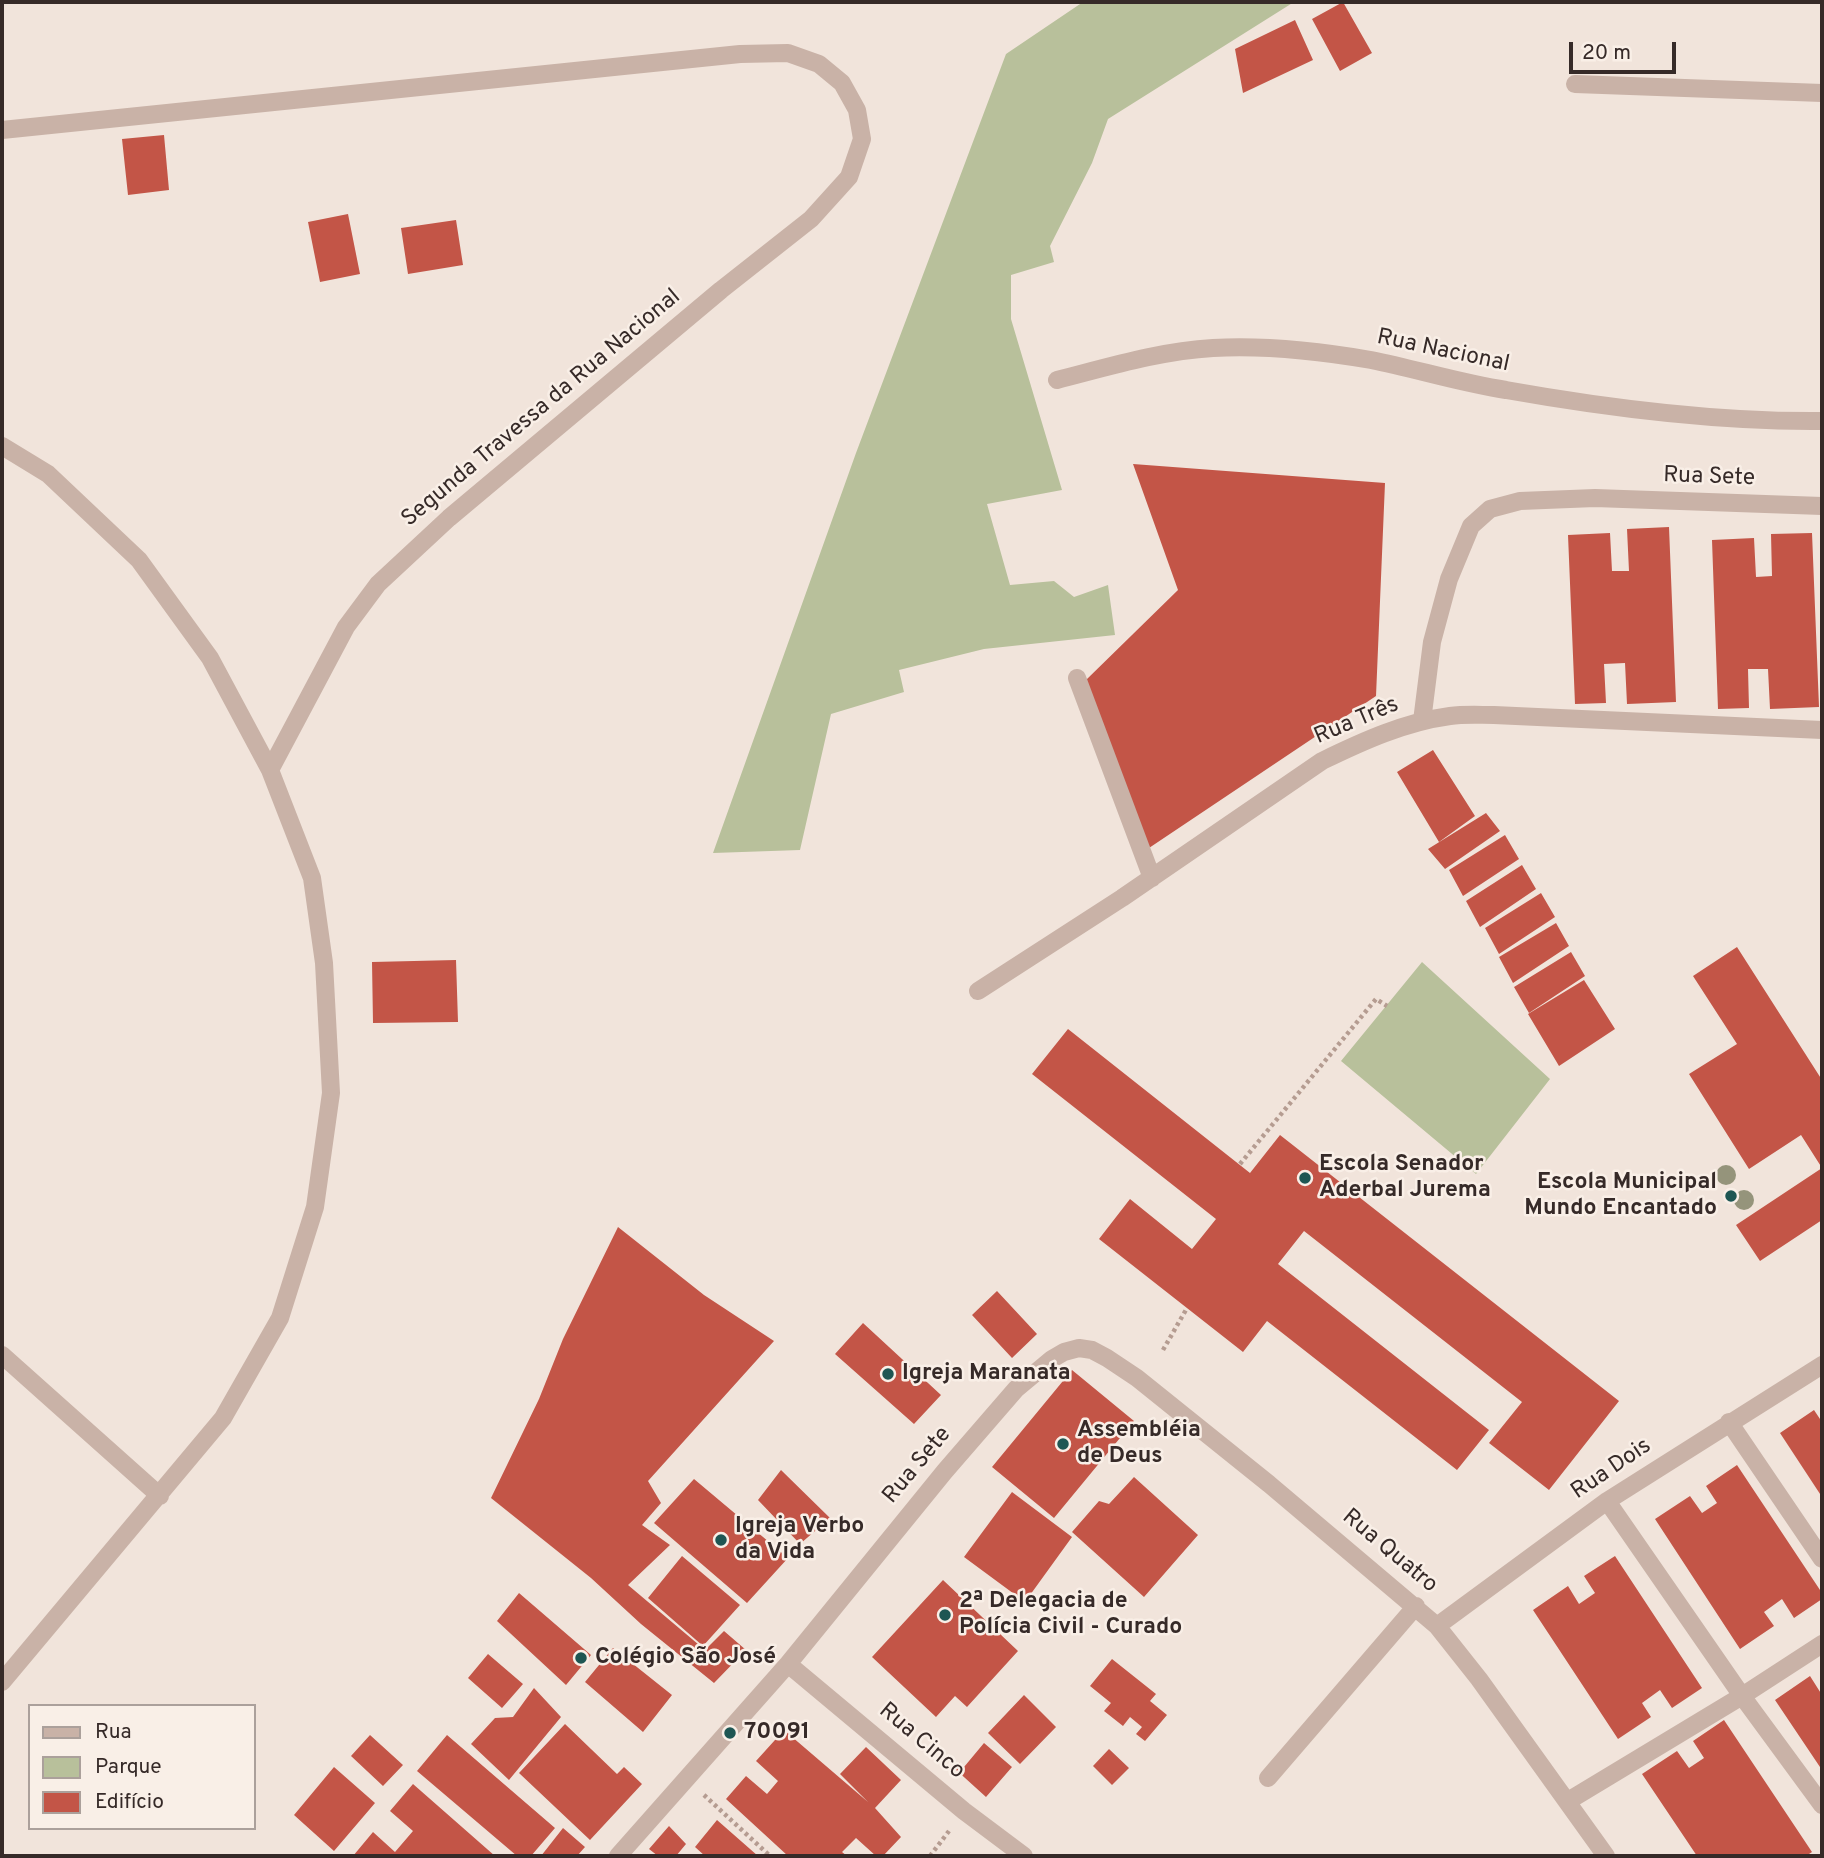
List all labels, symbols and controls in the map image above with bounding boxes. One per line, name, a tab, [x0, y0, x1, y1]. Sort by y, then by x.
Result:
scale bar	[1572, 28, 1679, 72]
text: 20 m	[1582, 40, 1631, 67]
street label: Segunda Travessa da Rua Nacional	[397, 284, 687, 534]
street label: Rua Nacional	[1374, 324, 1512, 380]
street label: Rua Sete	[1663, 463, 1755, 493]
street label: Rua Três	[1311, 692, 1403, 752]
place label: Escola Senador Aderbal Jurema	[1319, 1151, 1491, 1205]
place label: Escola Municipal Mundo Encantado	[1524, 1169, 1717, 1223]
marker: Escola Senador Aderbal Jurema	[1297, 1170, 1313, 1186]
marker: Escola Municipal Mundo Encantado	[1723, 1188, 1739, 1204]
place label: Igreja Maranata	[902, 1360, 1071, 1388]
marker: Igreja Maranata	[880, 1366, 896, 1382]
place label: Assembléia de Deus	[1077, 1417, 1201, 1471]
street label: Rua Sete	[878, 1422, 958, 1510]
street label: Rua Dois	[1567, 1433, 1657, 1507]
marker: Assembléia de Deus	[1055, 1436, 1071, 1452]
street label: Rua Quatro	[1336, 1504, 1442, 1600]
place label: Igreja Verbo da Vida	[735, 1513, 864, 1567]
marker: Igreja Verbo da Vida	[713, 1532, 729, 1548]
place label: 2ª Delegacia de Polícia Civil - Curado	[959, 1588, 1182, 1642]
marker: 2ª Delegacia de Polícia Civil - Curado	[937, 1607, 953, 1623]
place label: Colégio São José	[595, 1644, 776, 1672]
marker: Colégio São José	[573, 1650, 589, 1666]
street label: Rua Cinco	[872, 1698, 970, 1786]
legend	[28, 1704, 256, 1830]
text: Rua	[95, 1719, 132, 1746]
place label: 70091	[744, 1719, 810, 1747]
marker: 70091	[722, 1725, 738, 1741]
text: Parque	[95, 1754, 162, 1781]
text: Edifício	[95, 1789, 164, 1816]

